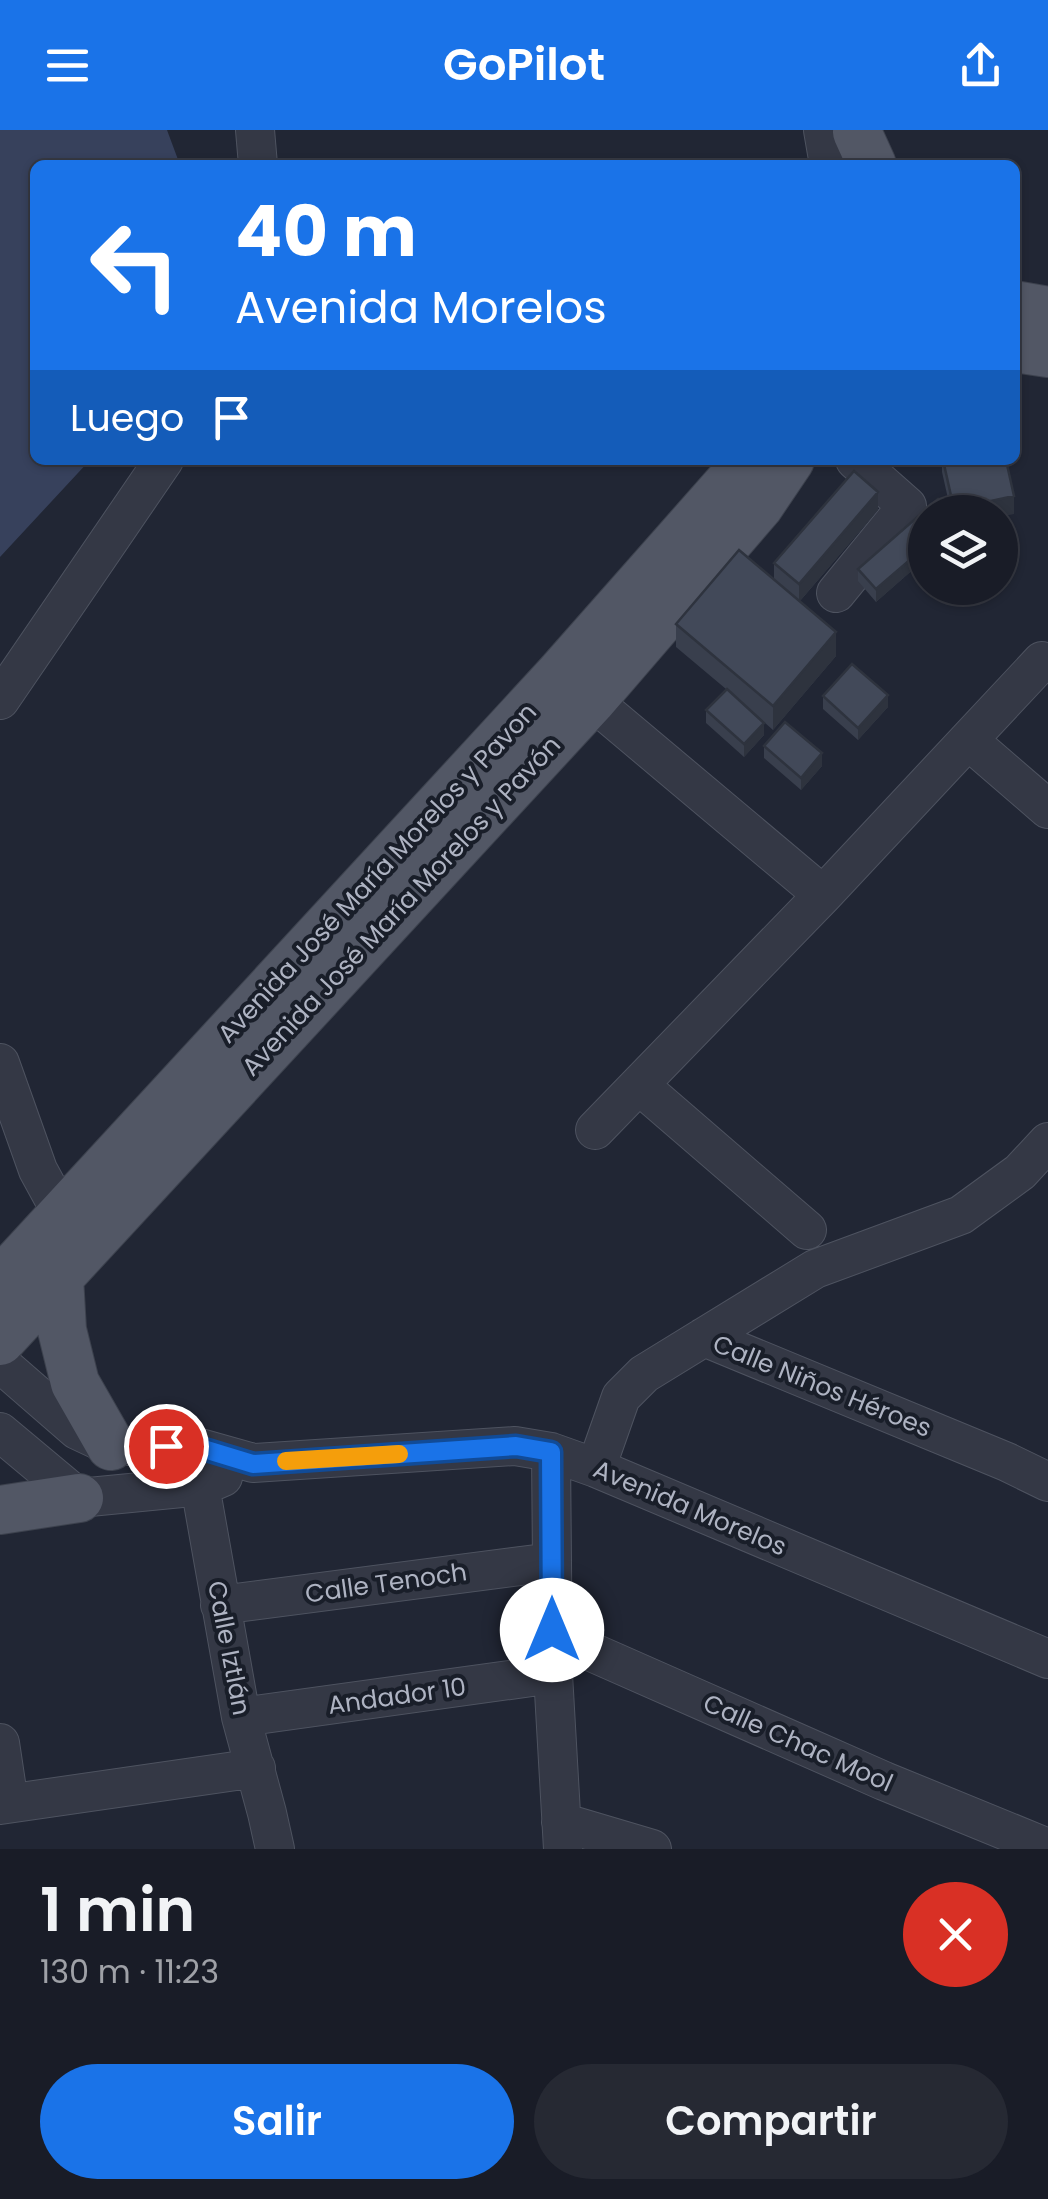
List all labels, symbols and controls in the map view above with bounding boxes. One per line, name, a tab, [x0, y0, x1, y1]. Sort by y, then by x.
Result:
text: GoPilot	[443, 33, 605, 96]
icon: menu	[40, 38, 95, 93]
icon: share	[953, 38, 1008, 93]
text: 40 m	[235, 182, 417, 281]
icon: left	[70, 200, 200, 330]
text: Avenida Morelos	[235, 276, 607, 339]
icon: arrive	[204, 390, 259, 445]
text: Luego	[70, 391, 184, 444]
map controls	[908, 495, 1018, 605]
button: layers	[908, 495, 1018, 605]
street label: Avenida José María Morelos y Pavon	[210, 695, 544, 1051]
street label: Avenida José María Morelos y Pavón	[234, 728, 568, 1084]
street label: Calle Niños Héroes	[708, 1326, 936, 1446]
pin	[124, 1404, 209, 1489]
icon: arrive	[139, 1419, 194, 1474]
street label: Avenida Morelos	[588, 1452, 792, 1564]
street label: Calle Tenoch	[303, 1554, 469, 1612]
street label: Calle Iztlán	[199, 1578, 259, 1718]
position arrow	[500, 1578, 604, 1682]
street label: Andador 10	[326, 1669, 468, 1723]
street label: Calle Chac Mool	[698, 1685, 898, 1801]
text: 1 min	[40, 1868, 195, 1952]
button: close	[903, 1882, 1008, 1987]
text: 130 m · 11:23	[40, 1949, 219, 1994]
button: Salir	[40, 2064, 514, 2179]
button: Compartir	[534, 2064, 1008, 2179]

